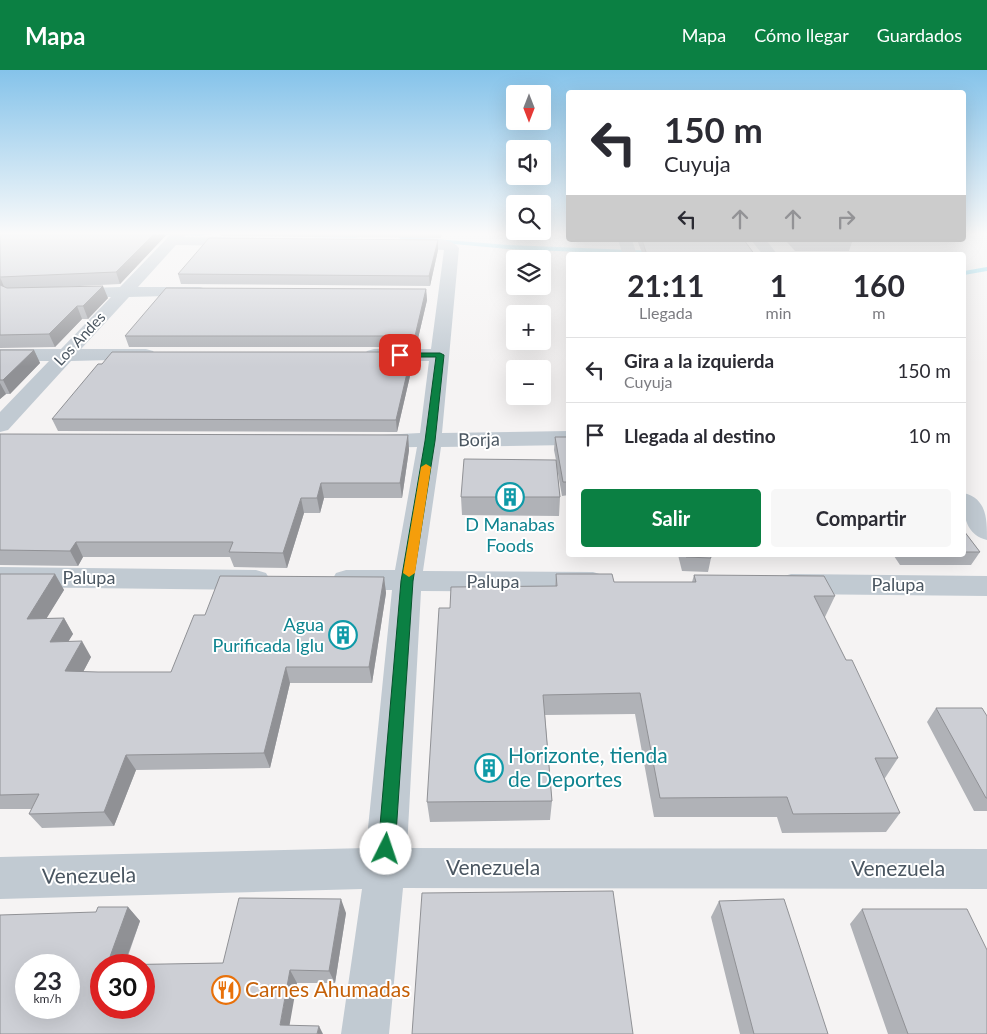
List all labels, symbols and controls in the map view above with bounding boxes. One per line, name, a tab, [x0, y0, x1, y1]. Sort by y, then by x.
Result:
text: Mapa	[25, 21, 85, 50]
text: Mapa	[682, 24, 726, 46]
text: Cómo llegar	[754, 24, 849, 46]
text: Guardados	[877, 24, 962, 46]
north arrow	[506, 85, 551, 130]
map controls	[506, 85, 551, 405]
text: 150 m	[664, 108, 763, 150]
icon: left	[581, 110, 646, 175]
button: sound	[506, 140, 551, 185]
text: Cuyuja	[664, 150, 731, 177]
button: search	[506, 195, 551, 240]
icon: left	[673, 205, 701, 233]
icon: ahead	[726, 205, 754, 233]
icon: ahead	[779, 205, 807, 233]
icon: right	[832, 205, 860, 233]
button: layers	[506, 250, 551, 295]
text: 21:11	[627, 267, 704, 303]
text: 1	[770, 267, 787, 303]
text: 160	[853, 267, 905, 303]
text: Llegada	[639, 303, 693, 322]
text: min	[766, 303, 792, 322]
text: m	[872, 303, 885, 322]
button: +	[506, 305, 551, 350]
street label: Los Andes	[50, 308, 109, 369]
pin	[379, 334, 421, 376]
icon: arrive	[386, 341, 414, 369]
text: Gira a la izquierda	[624, 349, 774, 372]
icon: left	[581, 356, 609, 384]
text: 150 m	[897, 359, 951, 382]
button: −	[506, 360, 551, 405]
text: Cuyuja	[624, 372, 672, 391]
icon: arrive	[581, 421, 609, 449]
text: Llegada al destino	[624, 424, 776, 447]
text: 10 m	[908, 424, 951, 447]
street label: Borja	[458, 428, 500, 450]
building icon: D Manabas Foods	[495, 482, 525, 512]
button: Salir	[581, 489, 761, 547]
button: Compartir	[771, 489, 951, 547]
place label: D Manabas Foods	[465, 513, 555, 556]
street label: Palupa	[63, 566, 115, 588]
street label: Palupa	[467, 570, 519, 592]
street label: Palupa	[872, 573, 924, 595]
place label: Agua Purificada Iglu	[212, 613, 324, 656]
building icon: Agua Purificada Iglu	[328, 620, 358, 650]
place label: Horizonte, tienda de Deportes	[508, 742, 668, 791]
building icon: Horizonte, tienda de Deportes	[474, 753, 504, 783]
position arrow	[359, 822, 411, 874]
street label: Venezuela	[446, 854, 540, 879]
street label: Venezuela	[851, 855, 945, 880]
street label: Venezuela	[42, 861, 136, 888]
speed limit sign: 30	[90, 954, 155, 1019]
text: 23	[33, 965, 62, 995]
restaurant icon: Carnes Ahumadas	[211, 975, 241, 1005]
place label: Carnes Ahumadas	[245, 976, 410, 1001]
text: km/h	[33, 991, 62, 1006]

